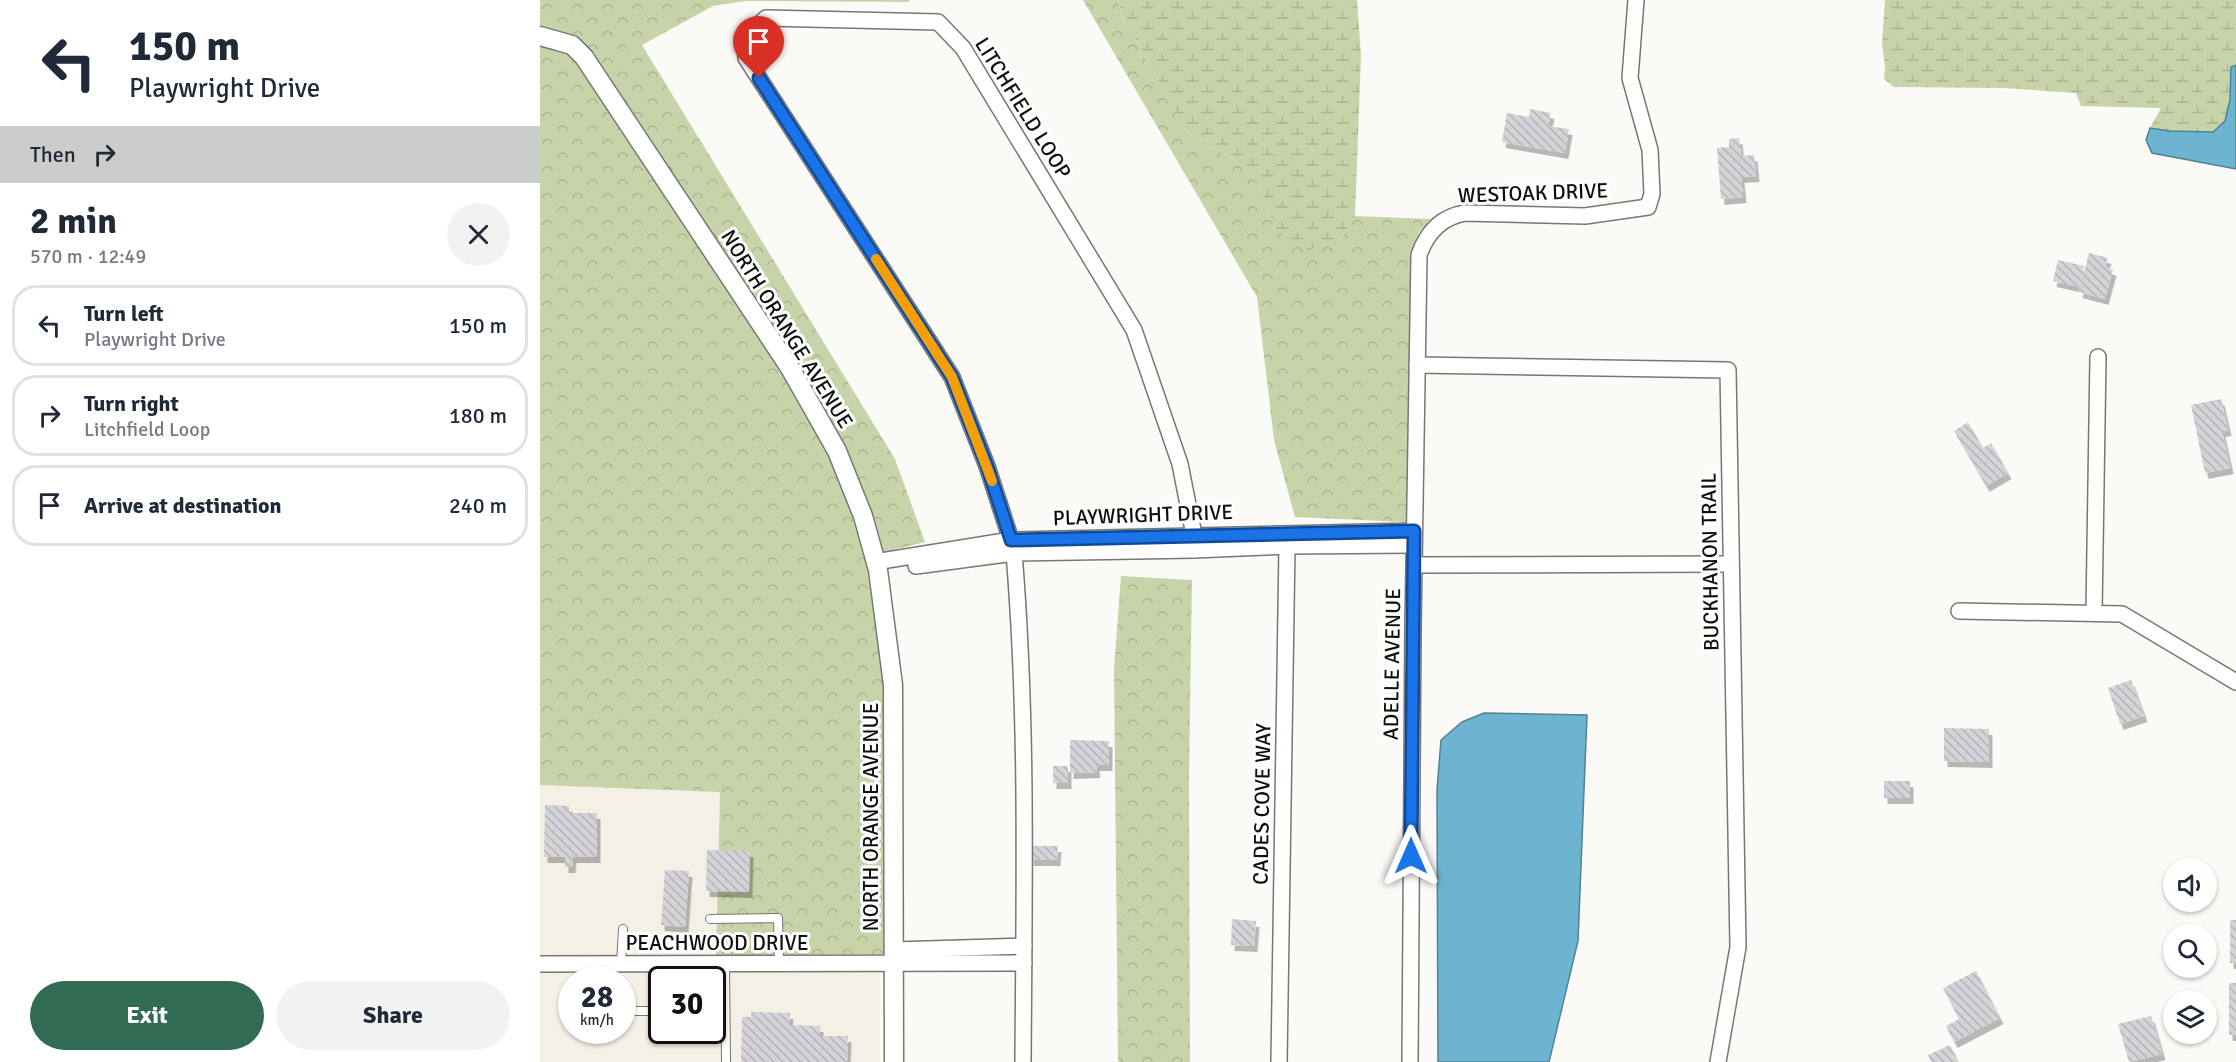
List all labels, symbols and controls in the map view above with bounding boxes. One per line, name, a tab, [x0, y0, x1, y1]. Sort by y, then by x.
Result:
pin	[733, 16, 784, 78]
text: 150 m	[129, 21, 240, 72]
icon: left	[30, 24, 108, 102]
icon: arrive	[742, 25, 775, 58]
street label: LITCHFIELD LOOP	[969, 33, 1077, 183]
text: Playwright Drive	[129, 72, 320, 105]
icon: right	[88, 138, 121, 171]
text: Then	[30, 141, 76, 168]
street label: WESTOAK DRIVE	[1457, 177, 1609, 209]
text: 2 min	[30, 199, 117, 244]
button: close	[447, 203, 510, 266]
street label: NORTH ORANGE AVENUE	[715, 225, 859, 433]
text: 570 m · 12:49	[30, 244, 146, 269]
text: Turn left	[84, 300, 164, 327]
icon: left	[33, 309, 66, 342]
text: 150 m	[449, 312, 507, 339]
text: Playwright Drive	[84, 327, 226, 352]
text: Turn right	[84, 390, 179, 417]
icon: right	[33, 399, 66, 432]
text: 180 m	[449, 402, 507, 429]
text: Litchfield Loop	[84, 417, 210, 442]
street label: BUCKHANON TRAIL	[1695, 472, 1725, 651]
icon: arrive	[33, 489, 66, 522]
text: Arrive at destination	[84, 492, 281, 519]
text: 240 m	[449, 492, 507, 519]
street label: PLAYWRIGHT DRIVE	[1052, 499, 1234, 531]
street label: ADELLE AVENUE	[1378, 588, 1406, 740]
street label: NORTH ORANGE AVENUE	[858, 702, 884, 932]
street label: CADES COVE WAY	[1248, 723, 1276, 885]
position arrow	[1379, 824, 1443, 888]
map controls	[2163, 858, 2217, 1044]
button: sound	[2163, 858, 2217, 912]
button: search	[2163, 924, 2217, 978]
street label: PEACHWOOD DRIVE	[625, 930, 809, 956]
speed limit sign: 30	[648, 966, 726, 1044]
text: 28	[581, 979, 613, 1016]
button: Exit	[30, 981, 264, 1050]
button: Share	[276, 981, 510, 1050]
button: layers	[2163, 990, 2217, 1044]
text: km/h	[580, 1011, 614, 1029]

